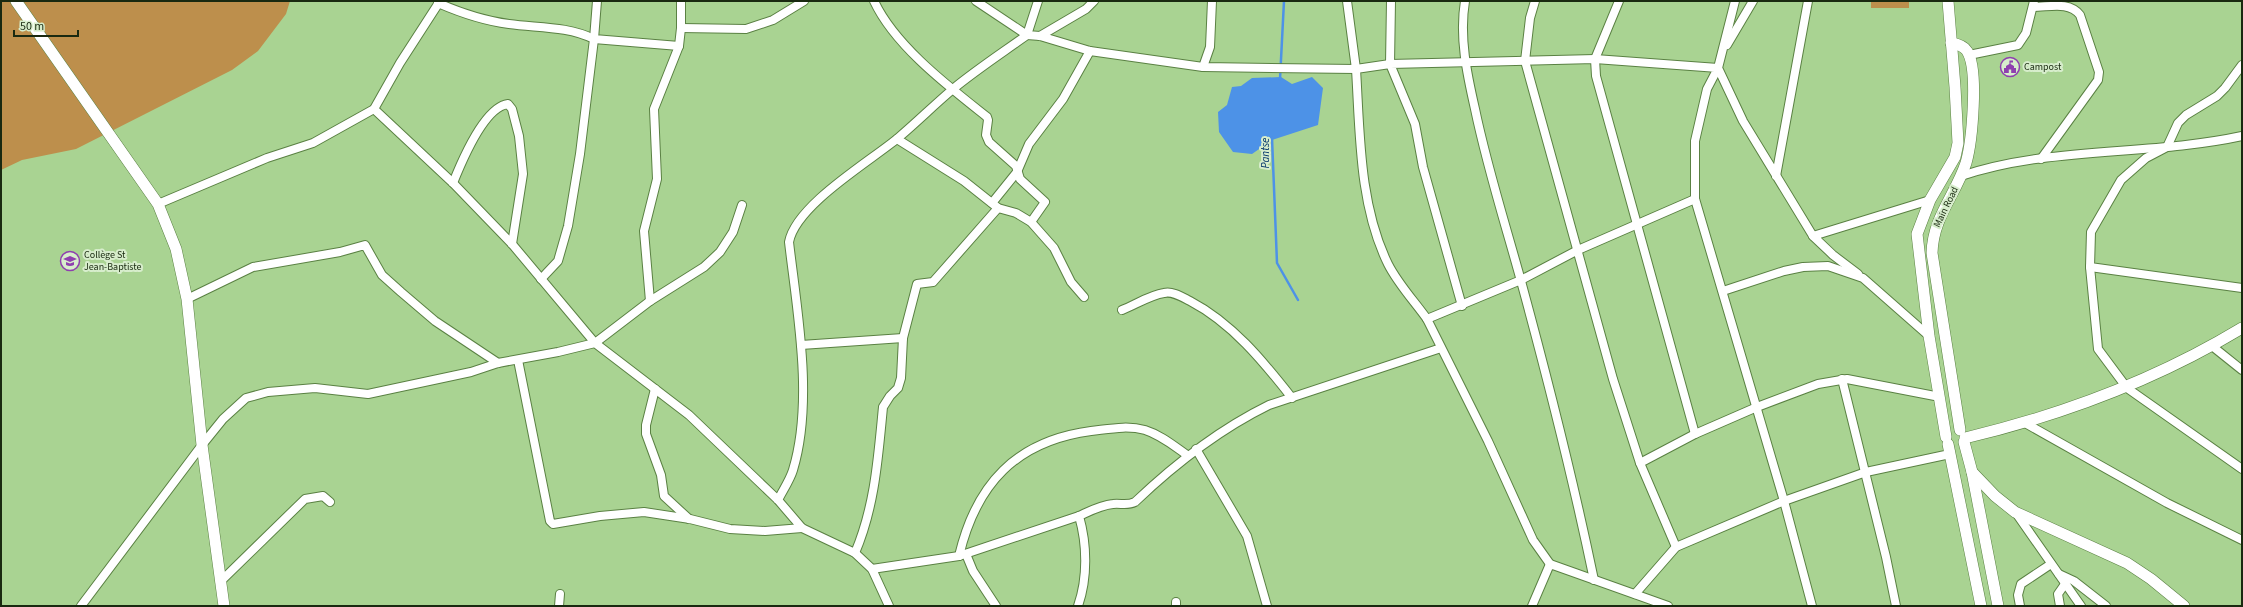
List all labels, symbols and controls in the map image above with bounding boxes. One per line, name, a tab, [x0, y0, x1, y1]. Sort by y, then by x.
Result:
scale bar	[14, 12, 78, 38]
text: 50 m	[20, 18, 44, 35]
public building icon: Campost	[1999, 56, 2021, 78]
place label: Campost	[2024, 60, 2062, 74]
water label: Pantse	[1258, 138, 1273, 168]
street label: Main Road	[1930, 184, 1962, 230]
place label: Collège St Jean-Baptiste	[84, 248, 142, 274]
school or university icon: Collège St Jean-Baptiste	[59, 250, 81, 272]

